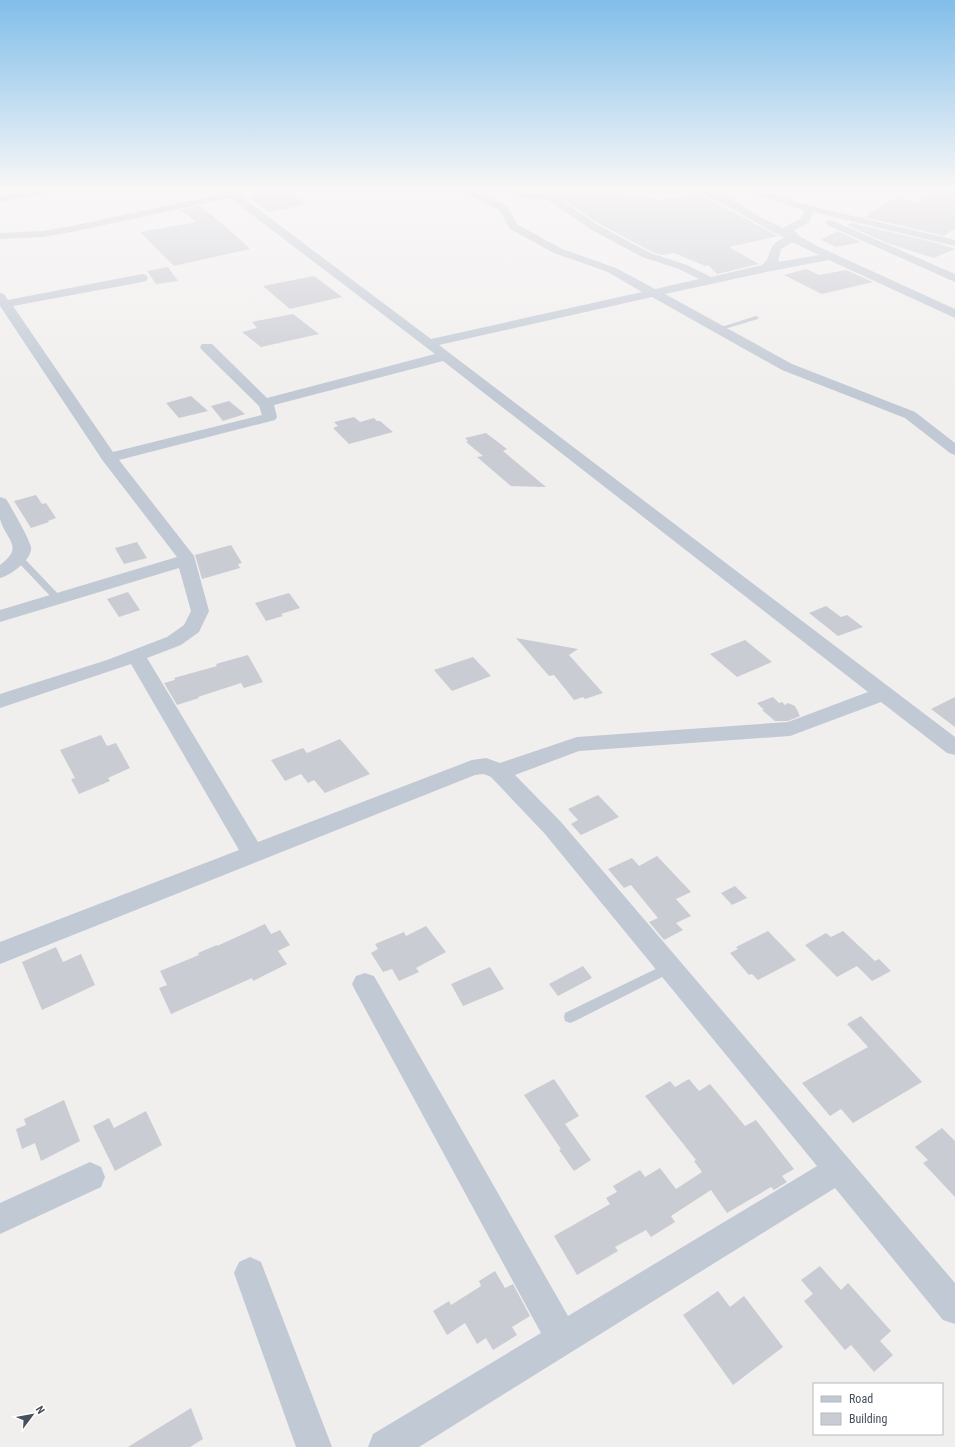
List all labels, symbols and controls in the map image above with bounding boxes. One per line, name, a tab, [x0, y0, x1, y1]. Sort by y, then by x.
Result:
legend	[813, 1383, 943, 1435]
text: Road	[849, 1392, 873, 1406]
north arrow	[12, 1395, 52, 1435]
text: N	[33, 1404, 47, 1416]
text: Building	[849, 1412, 887, 1426]

